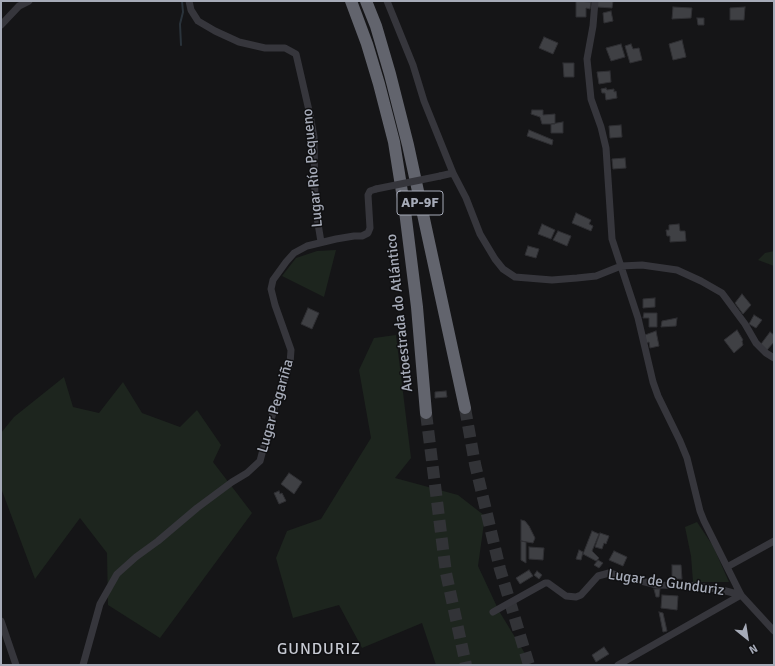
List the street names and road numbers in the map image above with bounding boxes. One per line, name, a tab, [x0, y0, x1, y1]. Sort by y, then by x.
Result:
street label: Lugar Río Pequeno	[299, 108, 327, 228]
road number: AP-9F	[397, 191, 443, 215]
street label: Autoestrada do Atlántico	[383, 233, 417, 393]
street label: Lugar Pegariña	[254, 357, 298, 455]
street label: Lugar de Gunduriz	[607, 566, 725, 600]

